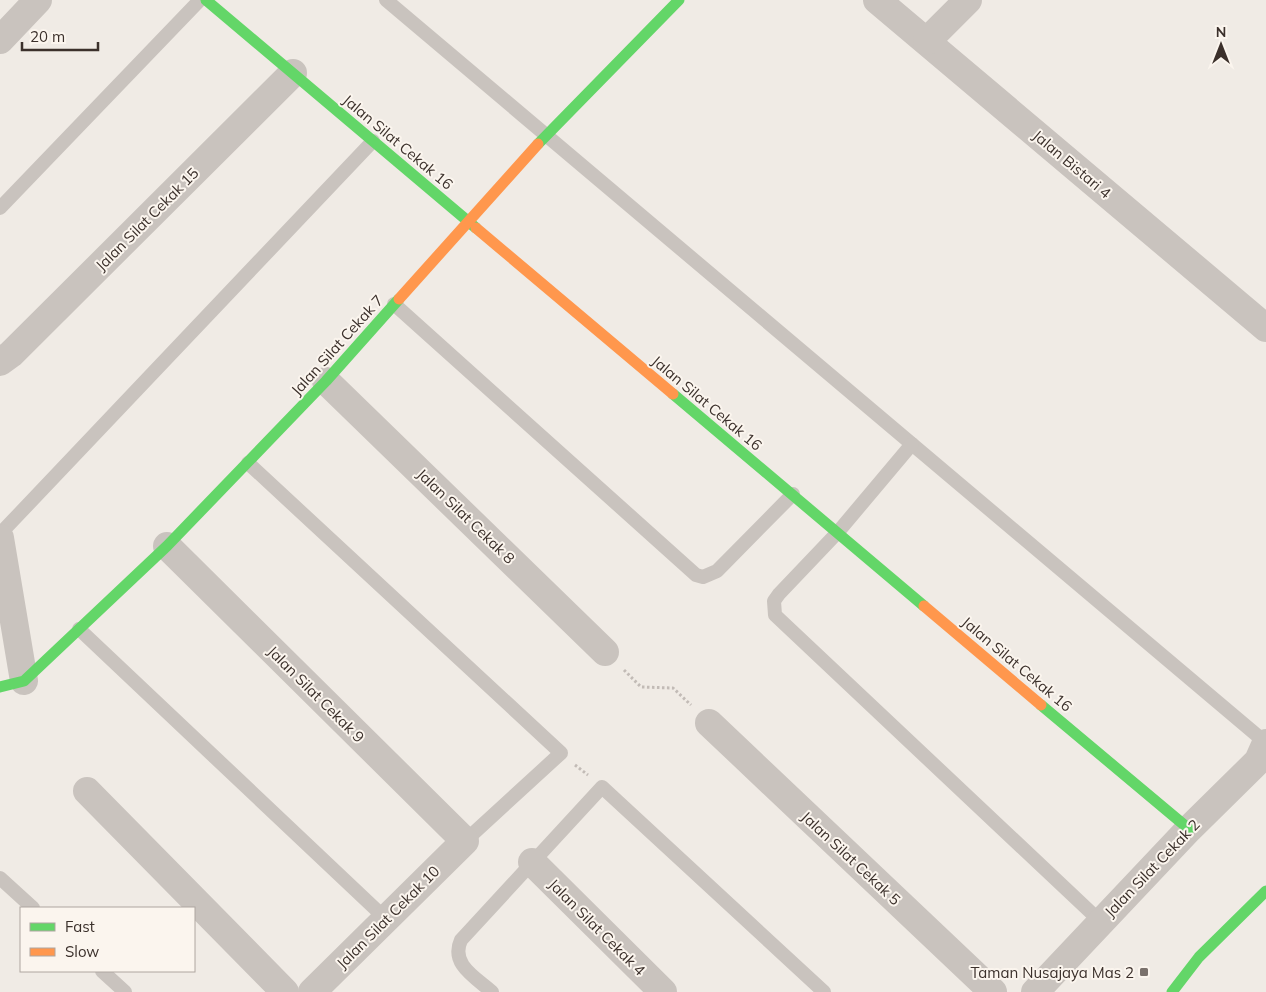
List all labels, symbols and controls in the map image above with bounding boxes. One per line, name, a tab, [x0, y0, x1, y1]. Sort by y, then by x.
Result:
scale bar	[22, 20, 99, 52]
north arrow	[1196, 20, 1246, 70]
text: N	[1216, 23, 1226, 41]
text: 20 m	[30, 27, 65, 46]
street label: Jalan Silat Cekak 16	[339, 90, 457, 194]
street label: Jalan Bistari 4	[1029, 126, 1115, 202]
street label: Jalan Silat Cekak 15	[91, 163, 203, 275]
street label: Jalan Silat Cekak 7	[287, 291, 387, 399]
street label: Jalan Silat Cekak 16	[648, 351, 766, 455]
street label: Jalan Silat Cekak 8	[413, 464, 519, 568]
street label: Jalan Silat Cekak 16	[958, 612, 1076, 716]
street label: Jalan Silat Cekak 9	[264, 642, 368, 746]
street label: Jalan Silat Cekak 5	[797, 807, 905, 909]
street label: Jalan Silat Cekak 2	[1100, 815, 1204, 921]
street label: Jalan Silat Cekak 10	[332, 861, 444, 973]
street label: Jalan Silat Cekak 4	[545, 875, 649, 979]
legend	[20, 907, 195, 972]
text: Fast	[65, 917, 95, 936]
text: Slow	[65, 942, 99, 961]
place label: Taman Nusajaya Mas 2	[970, 963, 1134, 982]
marker: Taman Nusajaya Mas 2	[1138, 966, 1150, 978]

